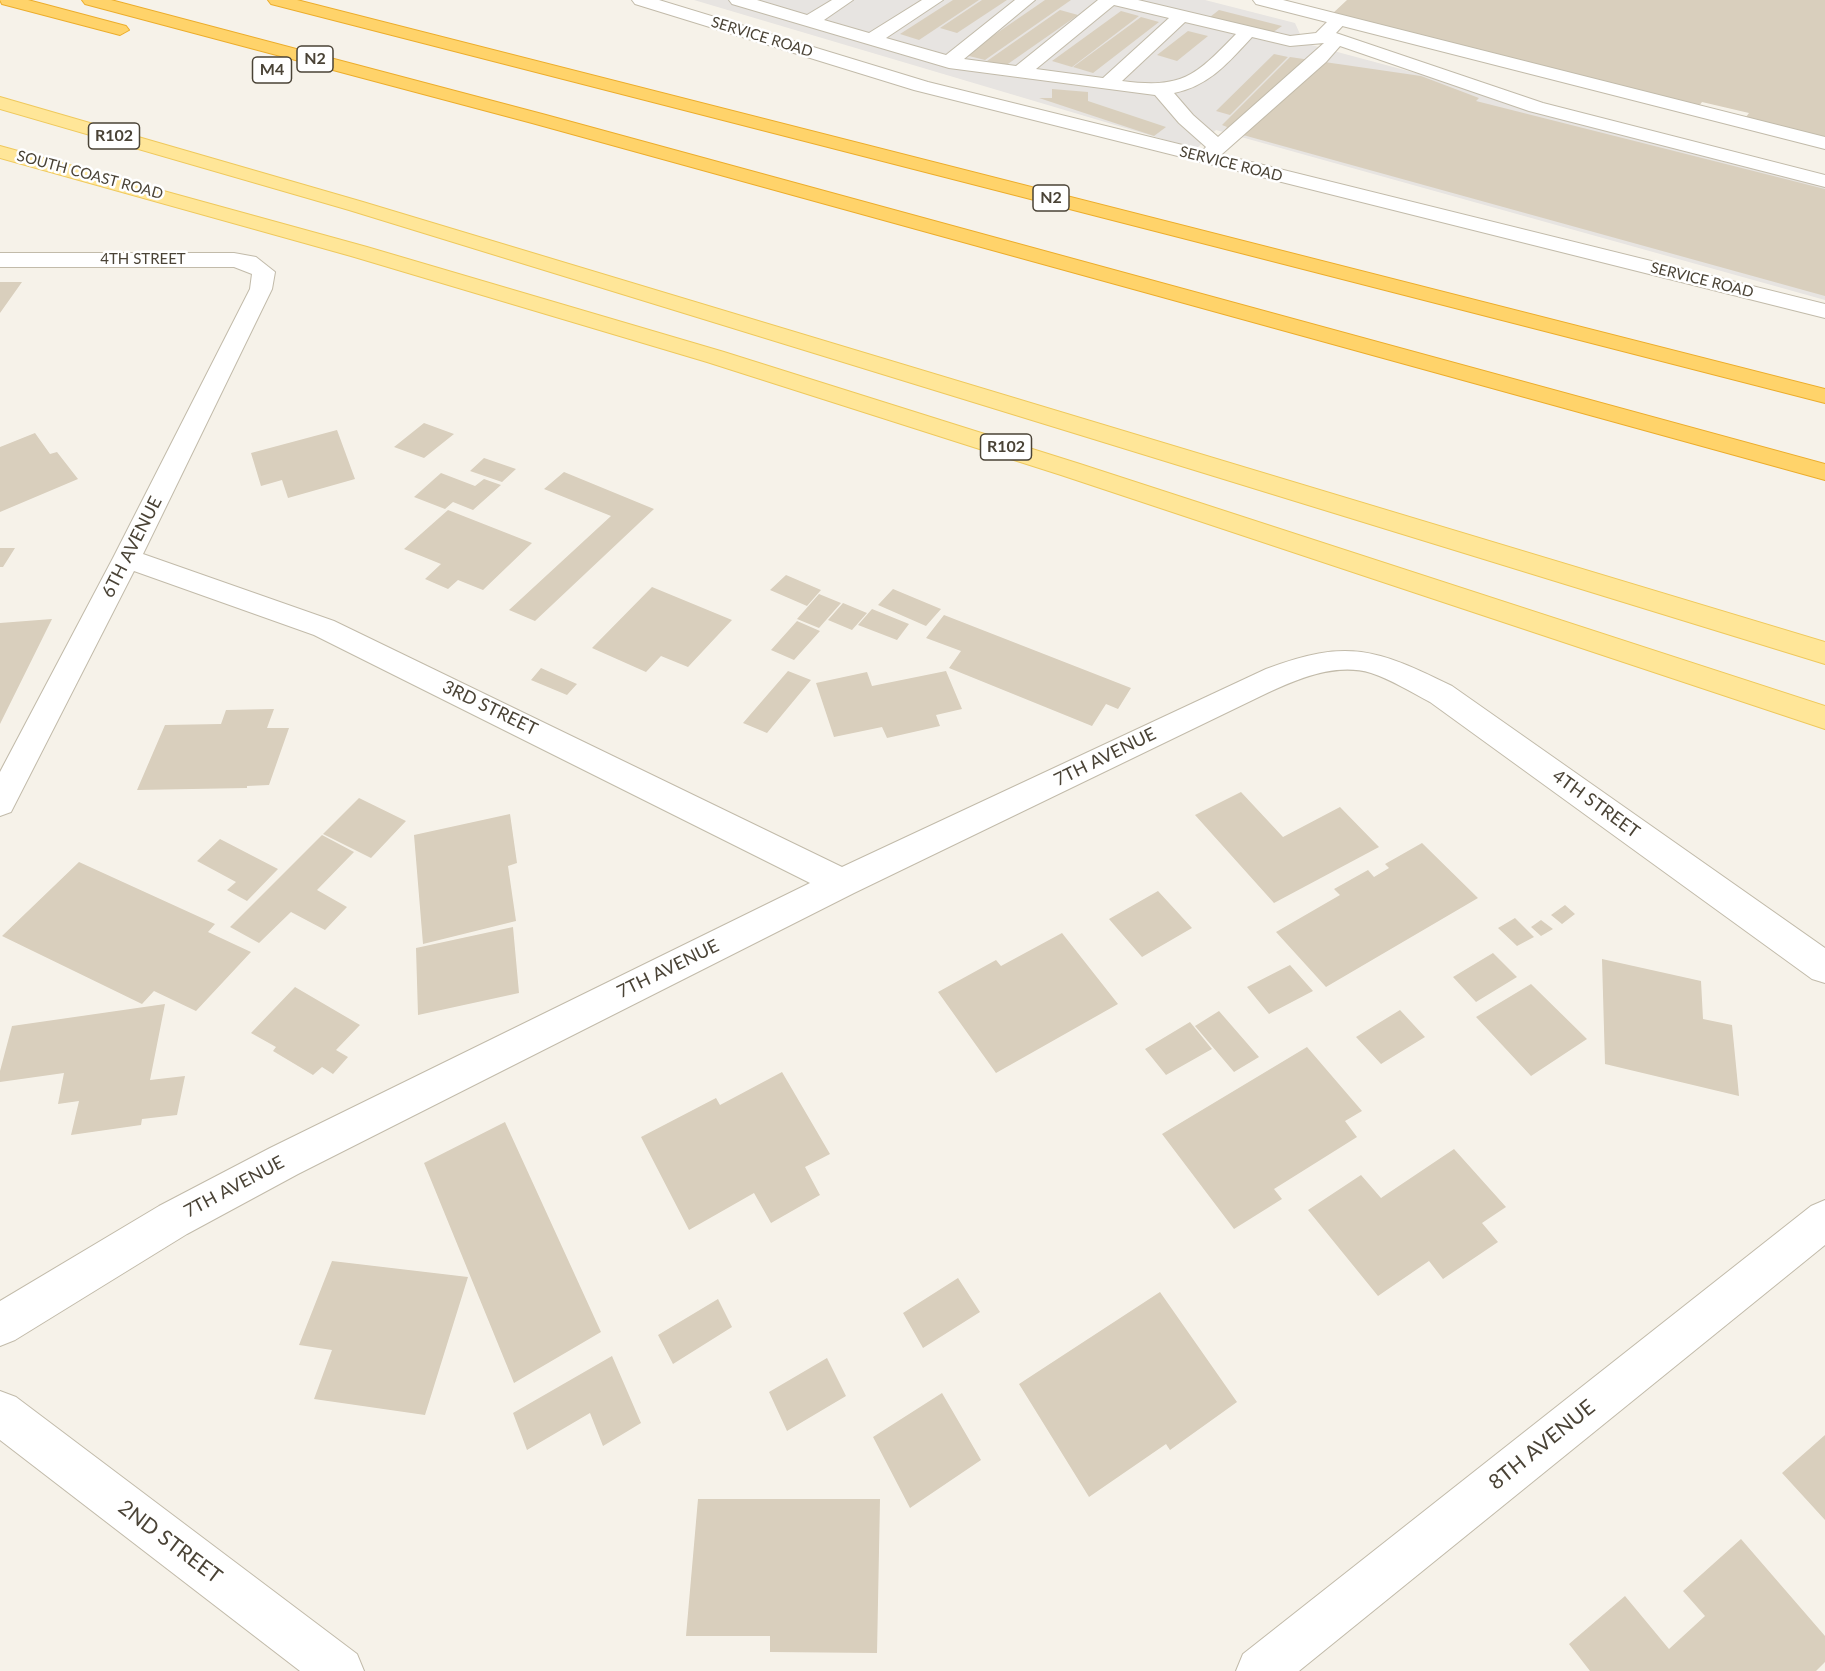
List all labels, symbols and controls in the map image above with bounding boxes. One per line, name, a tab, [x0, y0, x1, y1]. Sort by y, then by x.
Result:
street label: SERVICE ROAD	[709, 13, 815, 61]
road number: N2	[297, 46, 333, 72]
road number: M4	[252, 57, 292, 83]
road number: R102	[88, 123, 140, 149]
street label: SERVICE ROAD	[1178, 143, 1284, 185]
street label: SOUTH COAST ROAD	[15, 147, 165, 203]
road number: N2	[1033, 185, 1069, 211]
street label: 4TH STREET	[100, 250, 186, 268]
street label: SERVICE ROAD	[1649, 259, 1755, 301]
road number: R102	[980, 434, 1032, 460]
street label: 6TH AVENUE	[97, 493, 167, 601]
street label: 3RD STREET	[439, 676, 541, 740]
street label: 7TH AVENUE	[1051, 723, 1159, 791]
street label: 4TH STREET	[1548, 765, 1644, 843]
street label: 7TH AVENUE	[614, 935, 722, 1003]
street label: 7TH AVENUE	[180, 1152, 288, 1222]
street label: 8TH AVENUE	[1484, 1395, 1600, 1495]
street label: 2ND STREET	[113, 1495, 227, 1589]

